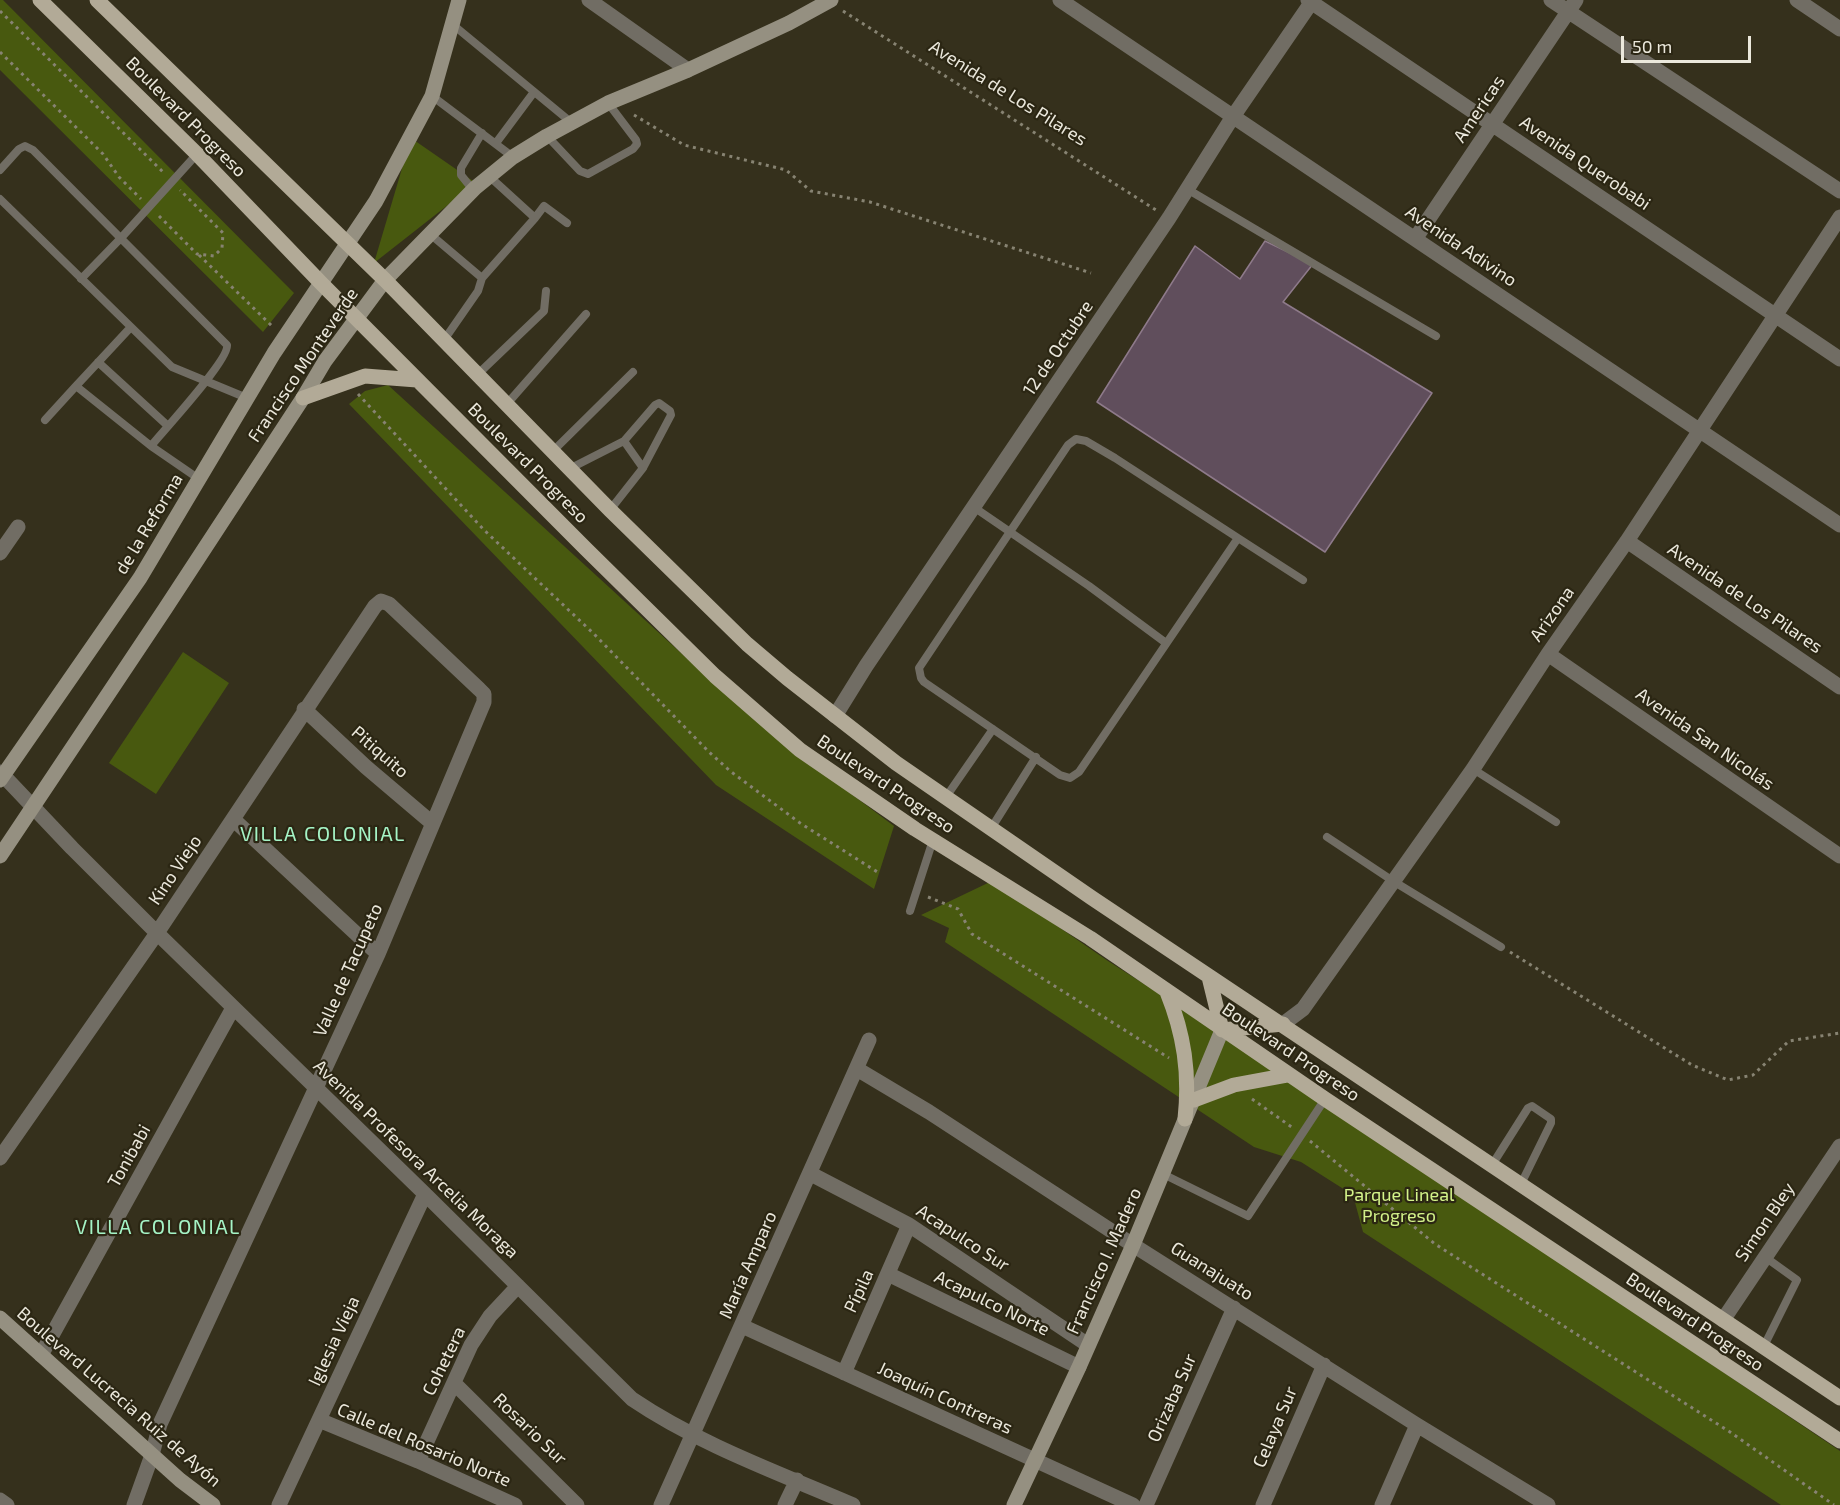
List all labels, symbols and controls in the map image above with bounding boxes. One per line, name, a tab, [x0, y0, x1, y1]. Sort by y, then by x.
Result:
scale bar	[1624, 24, 1754, 62]
text: 50 m	[1632, 35, 1672, 57]
street label: Avenida de Los Pilares	[925, 36, 1091, 150]
street label: Boulevard Progreso	[121, 52, 251, 182]
street label: Americas	[1449, 71, 1509, 147]
street label: Avenida Querobabi	[1515, 111, 1655, 215]
street label: Avenida Adivino	[1401, 201, 1521, 291]
street label: Francisco Monteverde	[243, 284, 363, 446]
street label: 12 de Octubre	[1018, 296, 1098, 400]
street label: Boulevard Progreso	[463, 398, 593, 528]
street label: de la Reforma	[110, 470, 188, 578]
street label: Avenida de Los Pilares	[1664, 538, 1826, 658]
street label: Arizona	[1525, 582, 1579, 646]
street label: Avenida San Nicolás	[1632, 683, 1778, 795]
street label: Pitiquito	[347, 721, 413, 783]
street label: Boulevard Progreso	[813, 730, 959, 838]
district label: VILLA COLONIAL	[240, 822, 406, 846]
street label: Kino Viejo	[144, 831, 206, 909]
street label: Valle de Tacupeto	[309, 900, 387, 1040]
street label: Boulevard Progreso	[1218, 998, 1364, 1106]
street label: Avenida Profesora Arcelia Moraga	[309, 1055, 523, 1263]
street label: Tonibabi	[103, 1121, 155, 1191]
street label: Simon Bley	[1731, 1178, 1799, 1266]
street label: Francisco I. Madero	[1062, 1184, 1146, 1338]
park label: Parque Lineal Progreso	[1344, 1184, 1454, 1226]
street label: Acapulco Sur	[913, 1200, 1013, 1276]
street label: María Amparo	[715, 1208, 781, 1322]
district label: VILLA COLONIAL	[75, 1215, 241, 1239]
street label: Guanajuato	[1167, 1237, 1257, 1305]
street label: Pípila	[840, 1266, 878, 1316]
street label: Acapulco Norte	[931, 1266, 1053, 1340]
street label: Boulevard Progreso	[1622, 1268, 1768, 1376]
street label: Iglesia Vieja	[304, 1293, 364, 1389]
street label: Boulevard Lucrecia Ruiz de Ayón	[13, 1302, 225, 1492]
street label: Cohetera	[418, 1323, 470, 1399]
street label: Orizaba Sur	[1143, 1350, 1201, 1446]
street label: Joaquín Contreras	[874, 1357, 1016, 1439]
street label: Celaya Sur	[1248, 1383, 1302, 1471]
street label: Rosario Sur	[489, 1389, 571, 1469]
street label: Calle del Rosario Norte	[334, 1399, 514, 1491]

